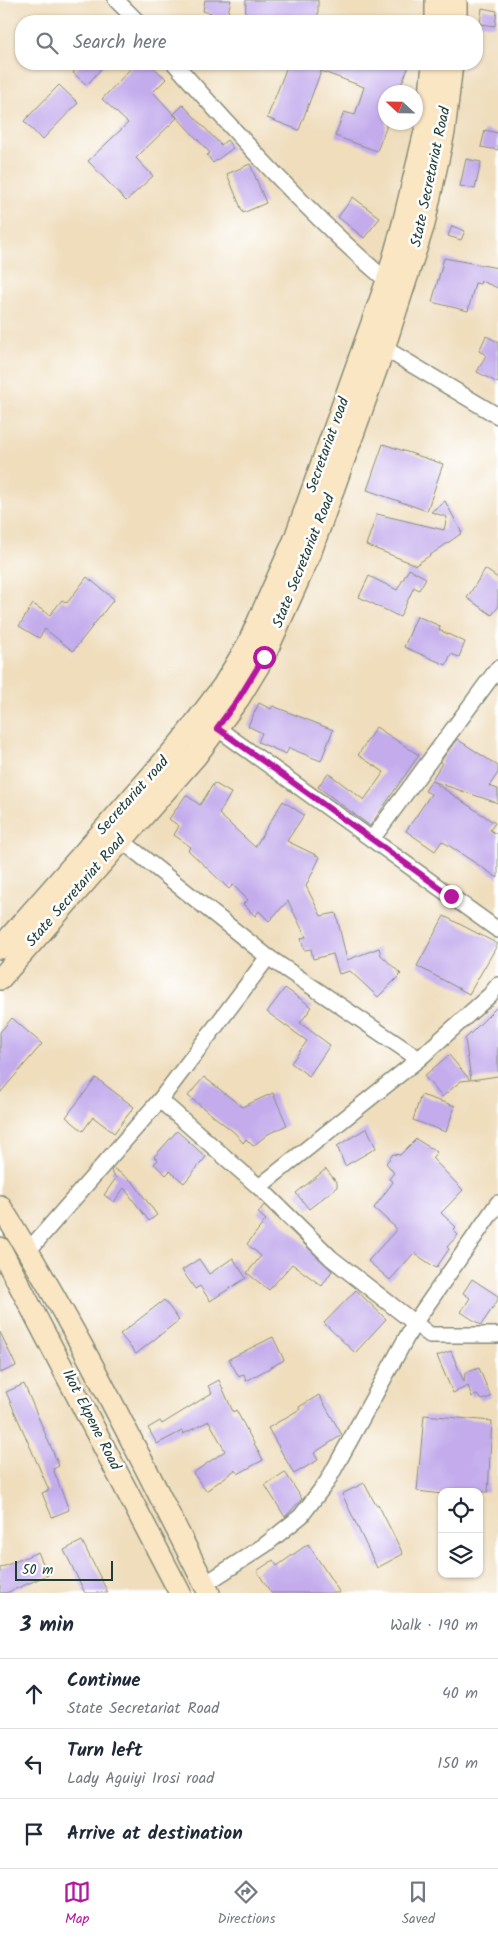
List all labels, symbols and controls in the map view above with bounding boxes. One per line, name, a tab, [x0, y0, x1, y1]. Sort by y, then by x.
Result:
search box	[15, 15, 483, 70]
text: Search here	[73, 28, 167, 58]
icon: search	[33, 29, 61, 57]
north arrow	[378, 85, 423, 130]
street label: State Secretariat Road	[404, 104, 458, 249]
street label: Secretariat road	[300, 394, 356, 496]
street label: State Secretariat Road	[266, 490, 342, 632]
route start	[253, 646, 276, 669]
street label: Secretariat road	[91, 751, 176, 841]
street label: State Secretariat Road	[20, 829, 132, 953]
route end	[440, 885, 463, 908]
street label: Ikot Ekpene Road	[55, 1365, 127, 1475]
map controls	[438, 1488, 483, 1578]
button: locate	[438, 1488, 483, 1533]
button: layers	[438, 1533, 483, 1578]
scale bar	[15, 1558, 112, 1581]
text: 50 m	[22, 1559, 53, 1581]
text: 3 min	[20, 1609, 74, 1642]
text: Walk · 190 m	[390, 1613, 478, 1638]
text: Continue	[67, 1666, 140, 1696]
icon: ahead	[20, 1680, 48, 1708]
text: 40 m	[442, 1681, 478, 1706]
text: State Secretariat Road	[67, 1696, 219, 1721]
text: Turn left	[67, 1736, 142, 1766]
icon: left	[20, 1750, 48, 1778]
text: 150 m	[437, 1751, 478, 1776]
text: Lady Aguiyi Irosi road	[67, 1766, 214, 1791]
text: Arrive at destination	[67, 1819, 243, 1849]
icon: arrive	[20, 1820, 48, 1848]
tab: Map	[63, 1878, 91, 1930]
tab: Directions	[217, 1878, 275, 1930]
tab: Saved	[402, 1878, 435, 1930]

